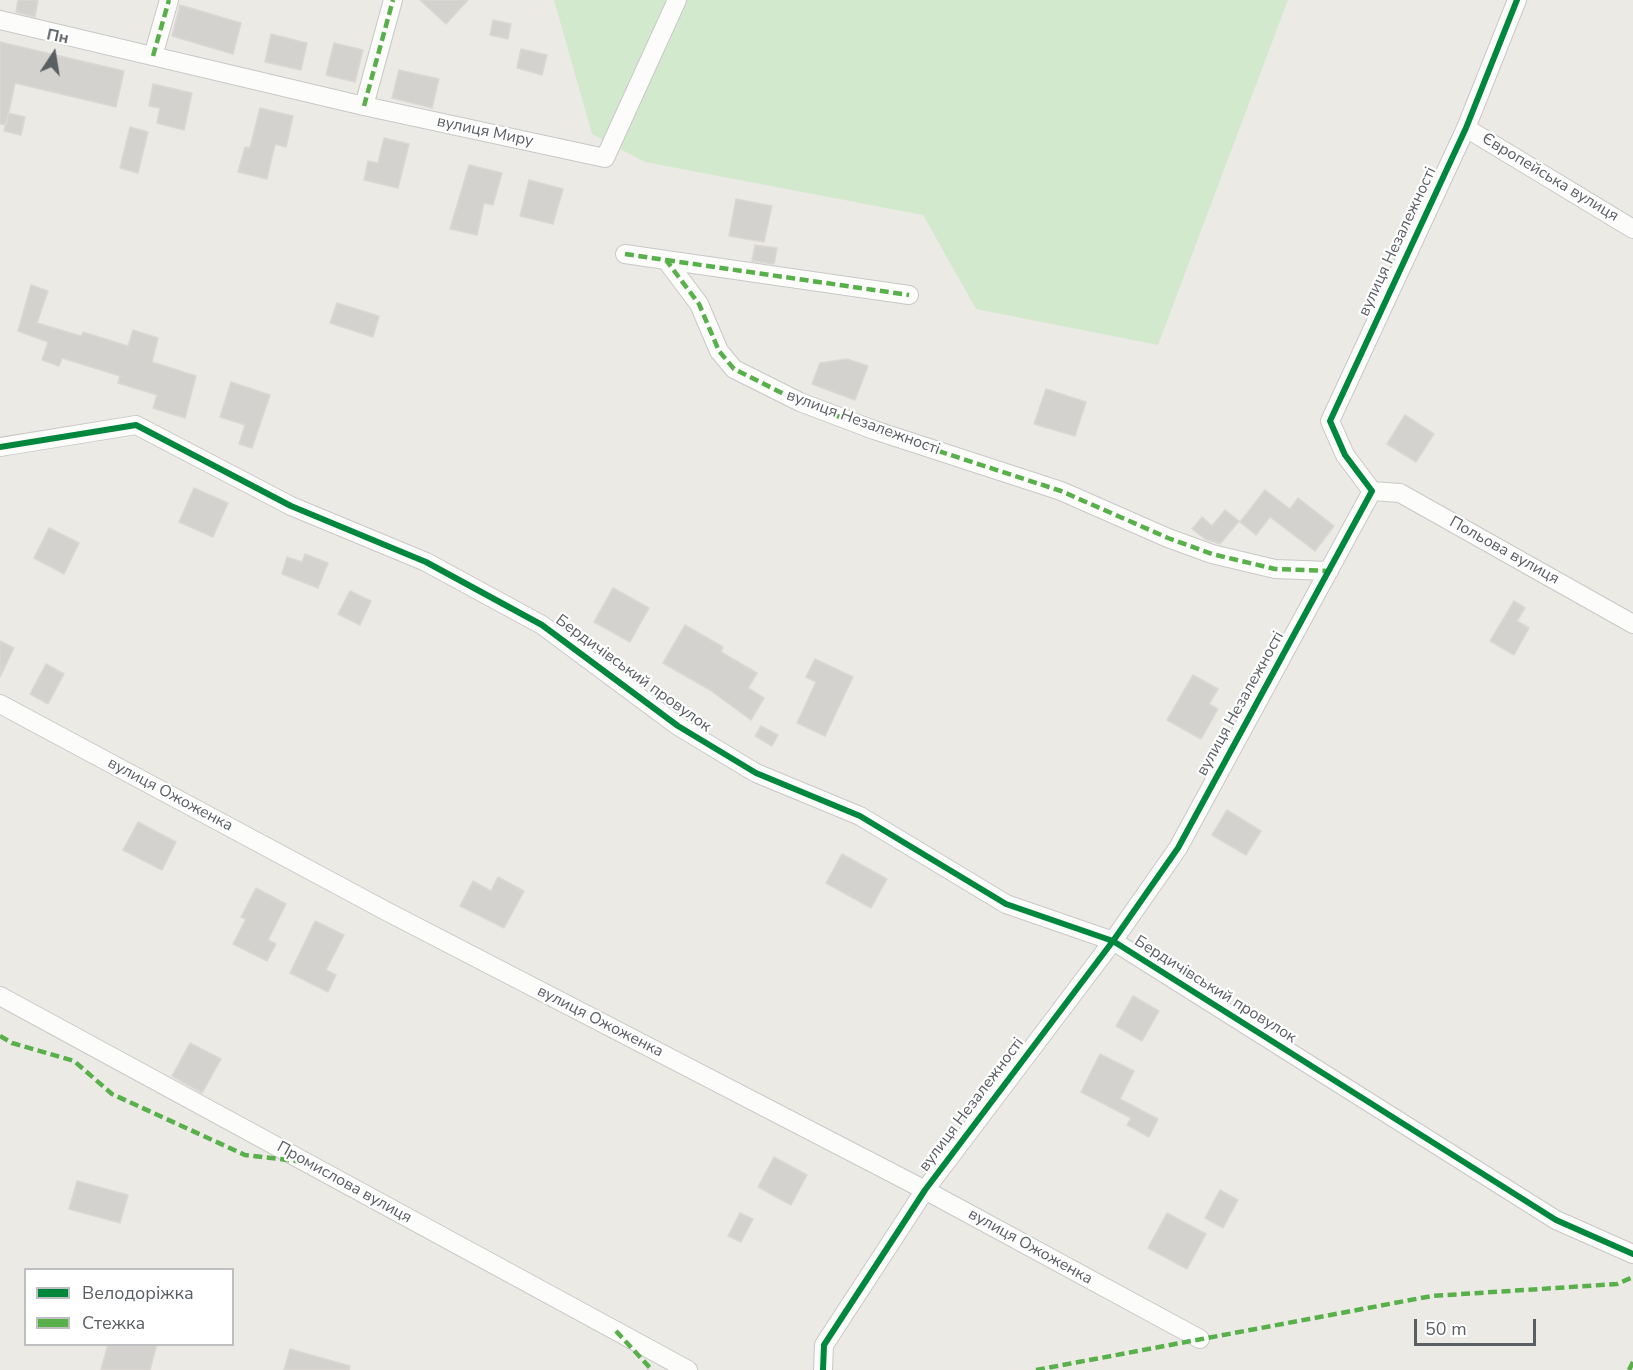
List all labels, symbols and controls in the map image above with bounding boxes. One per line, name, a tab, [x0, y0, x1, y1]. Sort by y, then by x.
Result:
text: Пн	[45, 23, 71, 49]
north arrow	[24, 24, 84, 84]
street label: вулиця Миру	[435, 112, 535, 152]
street label: Європейська вулиця	[1478, 130, 1622, 226]
street label: вулиця Незалежності	[1355, 164, 1441, 320]
street label: вулиця Незалежності	[783, 386, 943, 460]
street label: Польова вулиця	[1446, 513, 1562, 589]
street label: Бердичівський провулок	[551, 611, 715, 737]
street label: вулиця Незалежності	[1193, 628, 1289, 780]
street label: вулиця Ожоженка	[104, 754, 236, 836]
street label: Бердичівський провулок	[1130, 932, 1300, 1048]
street label: вулиця Ожоженка	[534, 982, 666, 1062]
street label: вулиця Незалежності	[915, 1034, 1029, 1176]
street label: Промислова вулиця	[273, 1138, 415, 1228]
street label: вулиця Ожоженка	[965, 1205, 1095, 1289]
legend	[24, 1268, 234, 1346]
text: Велодоріжка	[82, 1281, 194, 1305]
scale bar	[1417, 1307, 1538, 1345]
text: Стежка	[82, 1311, 145, 1335]
text: 50 m	[1425, 1317, 1467, 1341]

